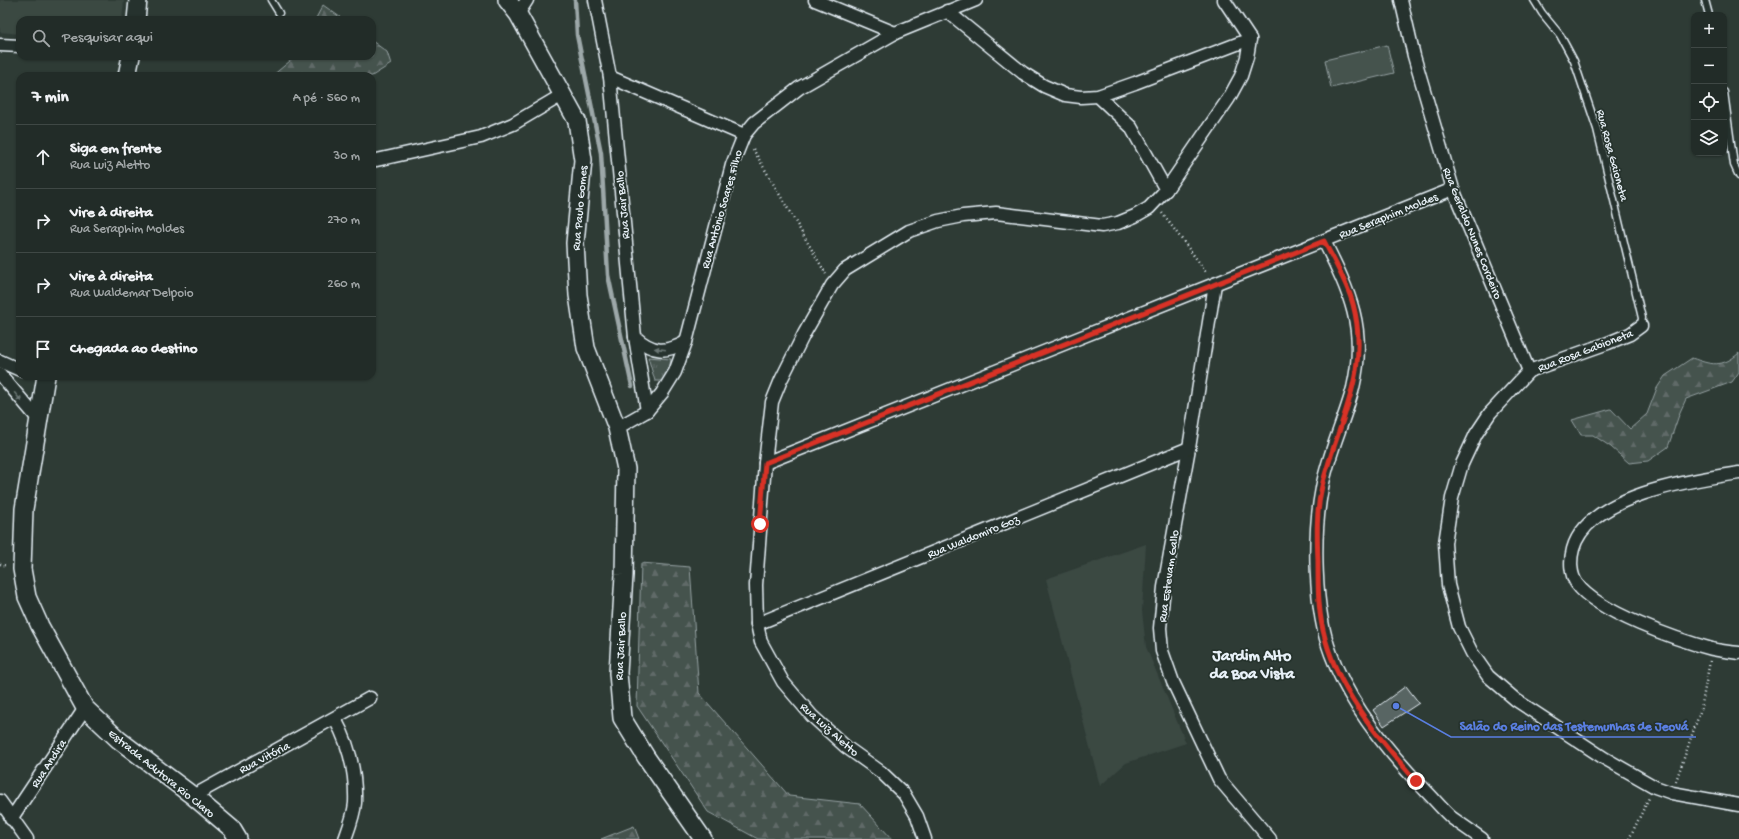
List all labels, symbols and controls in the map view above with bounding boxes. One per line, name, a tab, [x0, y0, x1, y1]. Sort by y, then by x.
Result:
map controls	[1691, 12, 1727, 156]
button: +	[1691, 12, 1727, 48]
search box	[16, 16, 376, 60]
icon: search	[30, 27, 52, 49]
text: Pesquisar aqui	[62, 29, 153, 47]
button: −	[1691, 48, 1727, 84]
button: locate	[1691, 84, 1727, 120]
text: 7 min	[32, 88, 69, 108]
text: A pé · 560 m	[293, 91, 360, 106]
street label: Rua Rosa Gaioneta	[1592, 108, 1630, 203]
button: layers	[1691, 120, 1727, 156]
text: Siga em frente	[70, 140, 161, 158]
icon: ahead	[32, 146, 54, 168]
text: 30 m	[334, 149, 360, 164]
street label: Rua Antônio Soares Filho	[699, 149, 747, 271]
text: Rua Luiz Aletto	[70, 158, 150, 173]
street label: Rua Paulo Gomes	[570, 165, 592, 251]
street label: Rua Geraldo Nunes Cordeiro	[1438, 166, 1504, 302]
street label: Rua Jair Ballo	[614, 170, 634, 240]
street label: Rua Seraphim Moldes	[1337, 190, 1441, 243]
text: Vire à direita	[70, 204, 153, 222]
icon: right	[32, 210, 54, 232]
text: 270 m	[327, 213, 360, 228]
text: Rua Seraphim Moldes	[70, 222, 184, 237]
text: Vire à direita	[70, 268, 153, 286]
icon: right	[32, 274, 54, 296]
text: 260 m	[327, 277, 360, 292]
text: Rua Waldemar Delpoio	[70, 286, 194, 301]
street label: Rua Rosa Gabioneta	[1536, 327, 1636, 376]
icon: arrive	[32, 338, 54, 360]
text: Chegada ao destino	[70, 340, 197, 358]
one-way arrow	[654, 346, 666, 352]
one-way arrow	[14, 392, 22, 403]
street label: Rua Waldomiro Goz	[926, 513, 1022, 563]
route start	[751, 515, 769, 533]
street label: Rua Estevam Gallo	[1157, 529, 1183, 624]
street label: Rua Jair Ballo	[613, 612, 631, 681]
district label: Jardim Alto da Boa Vista	[1210, 648, 1296, 685]
street label: Rua Luiz Aletto	[796, 700, 861, 760]
callout: Salão do Reino das Testemunhas de Jeová	[1451, 712, 1696, 737]
text: Salão do Reino das Testemunhas de Jeová	[1460, 720, 1689, 735]
street label: Estrada Adutora Rio Claro	[105, 727, 217, 822]
street label: Rua Andira	[29, 737, 71, 791]
street label: Rua Vitória	[237, 739, 293, 778]
route end	[1407, 772, 1425, 790]

